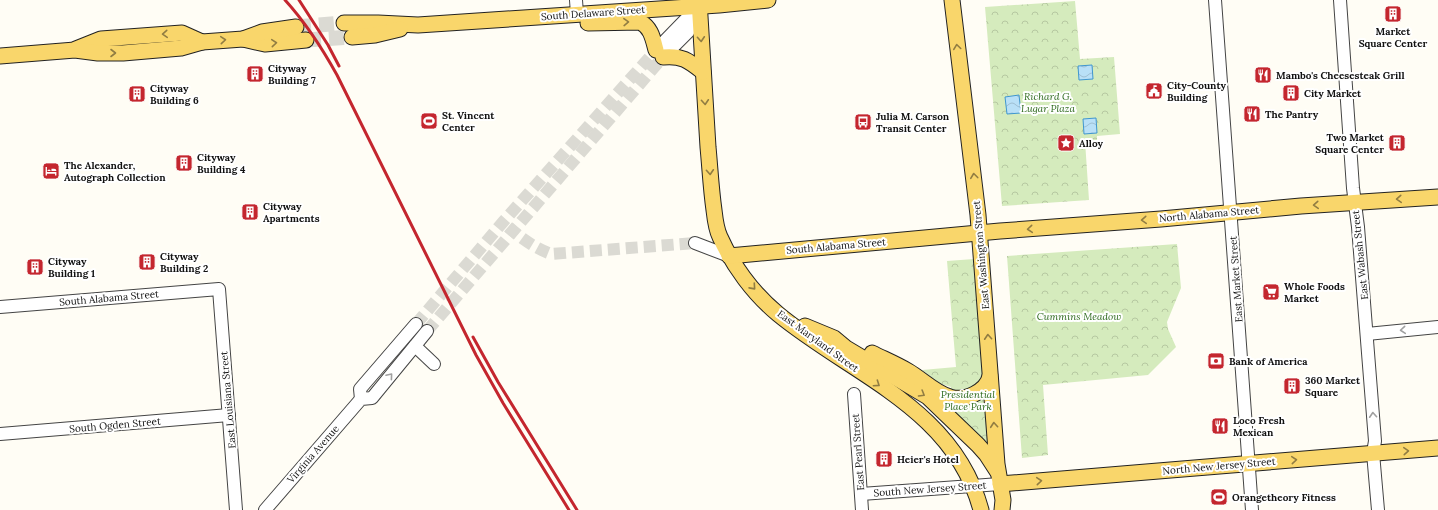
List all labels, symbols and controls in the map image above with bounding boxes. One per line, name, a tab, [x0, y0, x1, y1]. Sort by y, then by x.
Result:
street label: South Delaware Street	[541, 3, 646, 23]
building icon: Market Square Center	[1383, 4, 1403, 24]
one-way arrow	[623, 18, 629, 26]
place label: Market Square Center	[1359, 25, 1428, 50]
one-way arrow	[162, 29, 168, 38]
one-way arrow	[220, 36, 226, 45]
one-way arrow	[697, 36, 706, 42]
one-way arrow	[271, 39, 277, 48]
one-way arrow	[953, 44, 962, 51]
one-way arrow	[110, 49, 116, 57]
place label: Cityway Building 7	[268, 62, 316, 87]
building icon: Cityway Building 7	[245, 64, 265, 84]
restaurant icon: Mambo's Cheesesteak Grill	[1253, 65, 1273, 85]
place label: Mambo's Cheesesteak Grill	[1276, 69, 1405, 82]
place label: City-County Building	[1167, 79, 1227, 104]
public building icon: City-County Building	[1144, 81, 1164, 101]
place label: Cityway Building 6	[150, 82, 199, 107]
building icon: City Market	[1281, 83, 1301, 103]
building icon: Cityway Building 6	[127, 84, 147, 104]
place label: City Market	[1304, 87, 1362, 100]
park label: Richard G. Lugar Plaza	[1021, 90, 1075, 115]
one-way arrow	[701, 99, 710, 106]
restaurant icon: The Pantry	[1242, 104, 1262, 124]
place label: The Pantry	[1265, 108, 1319, 121]
place label: St. Vincent Center	[442, 109, 495, 134]
place label: Julia M. Carson Transit Center	[876, 110, 950, 135]
sports icon: St. Vincent Center	[419, 111, 439, 131]
bus stop icon: Julia M. Carson Transit Center	[853, 112, 873, 132]
place label: Two Market Square Center	[1315, 131, 1385, 156]
place icon: Alloy	[1056, 133, 1076, 153]
building icon: Two Market Square Center	[1387, 133, 1407, 153]
place label: Alloy	[1079, 137, 1104, 150]
place label: Cityway Building 4	[197, 151, 246, 176]
building icon: Cityway Building 4	[174, 153, 194, 173]
place label: The Alexander, Autograph Collection	[64, 159, 166, 184]
hotel icon: The Alexander, Autograph Collection	[41, 161, 61, 181]
one-way arrow	[705, 169, 714, 175]
one-way arrow	[969, 173, 978, 180]
one-way arrow	[1396, 195, 1402, 204]
place label: Cityway Apartments	[263, 200, 320, 225]
street label: East Washington Street	[970, 200, 992, 310]
one-way arrow	[1313, 201, 1319, 210]
building icon: Cityway Apartments	[240, 202, 260, 222]
street label: North Alabama Street	[1158, 203, 1260, 225]
street label: East Wabash Street	[1349, 210, 1371, 300]
one-way arrow	[1141, 216, 1148, 225]
one-way arrow	[1027, 224, 1033, 233]
street label: South Alabama Street	[786, 235, 887, 257]
street label: East Market Street	[1226, 235, 1246, 323]
place label: Cityway Building 2	[160, 250, 208, 275]
building icon: Cityway Building 2	[137, 252, 157, 272]
place label: Cityway Building 1	[48, 255, 95, 280]
building icon: Cityway Building 1	[25, 257, 45, 277]
place label: Whole Foods Market	[1284, 280, 1345, 305]
one-way arrow	[748, 282, 755, 290]
supermarket icon: Whole Foods Market	[1261, 282, 1281, 302]
street label: South Alabama Street	[59, 287, 160, 309]
street label: East Maryland Street	[775, 307, 861, 375]
park label: Cummins Meadow	[1037, 310, 1121, 323]
one-way arrow	[1400, 326, 1406, 335]
one-way arrow	[983, 334, 992, 340]
street label: East Louisiana Street	[217, 351, 239, 449]
bank icon: Bank of America	[1206, 351, 1226, 371]
place label: Bank of America	[1229, 355, 1308, 368]
one-way arrow	[385, 373, 392, 380]
place label: 360 Market Square	[1305, 374, 1361, 399]
building icon: 360 Market Square	[1282, 376, 1302, 396]
one-way arrow	[873, 379, 880, 387]
park label: Presidential Place Park	[941, 388, 995, 413]
one-way arrow	[918, 389, 925, 397]
one-way arrow	[1369, 412, 1378, 418]
street label: East Pearl Street	[849, 413, 867, 491]
place label: Loco Fresh Mexican	[1233, 414, 1286, 439]
street label: South Ogden Street	[69, 415, 161, 435]
restaurant icon: Loco Fresh Mexican	[1210, 416, 1230, 436]
street label: Virginia Avenue	[284, 422, 342, 486]
one-way arrow	[990, 422, 999, 428]
one-way arrow	[1403, 446, 1409, 455]
building icon: Heier's Hotel	[874, 449, 894, 469]
place label: Heier's Hotel	[897, 453, 959, 466]
street label: North New Jersey Street	[1162, 455, 1276, 477]
one-way arrow	[1291, 455, 1297, 464]
one-way arrow	[1035, 476, 1042, 485]
street label: South New Jersey Street	[873, 479, 987, 499]
sports icon: Orangetheory Fitness	[1209, 487, 1229, 507]
place label: Orangetheory Fitness	[1232, 491, 1336, 504]

